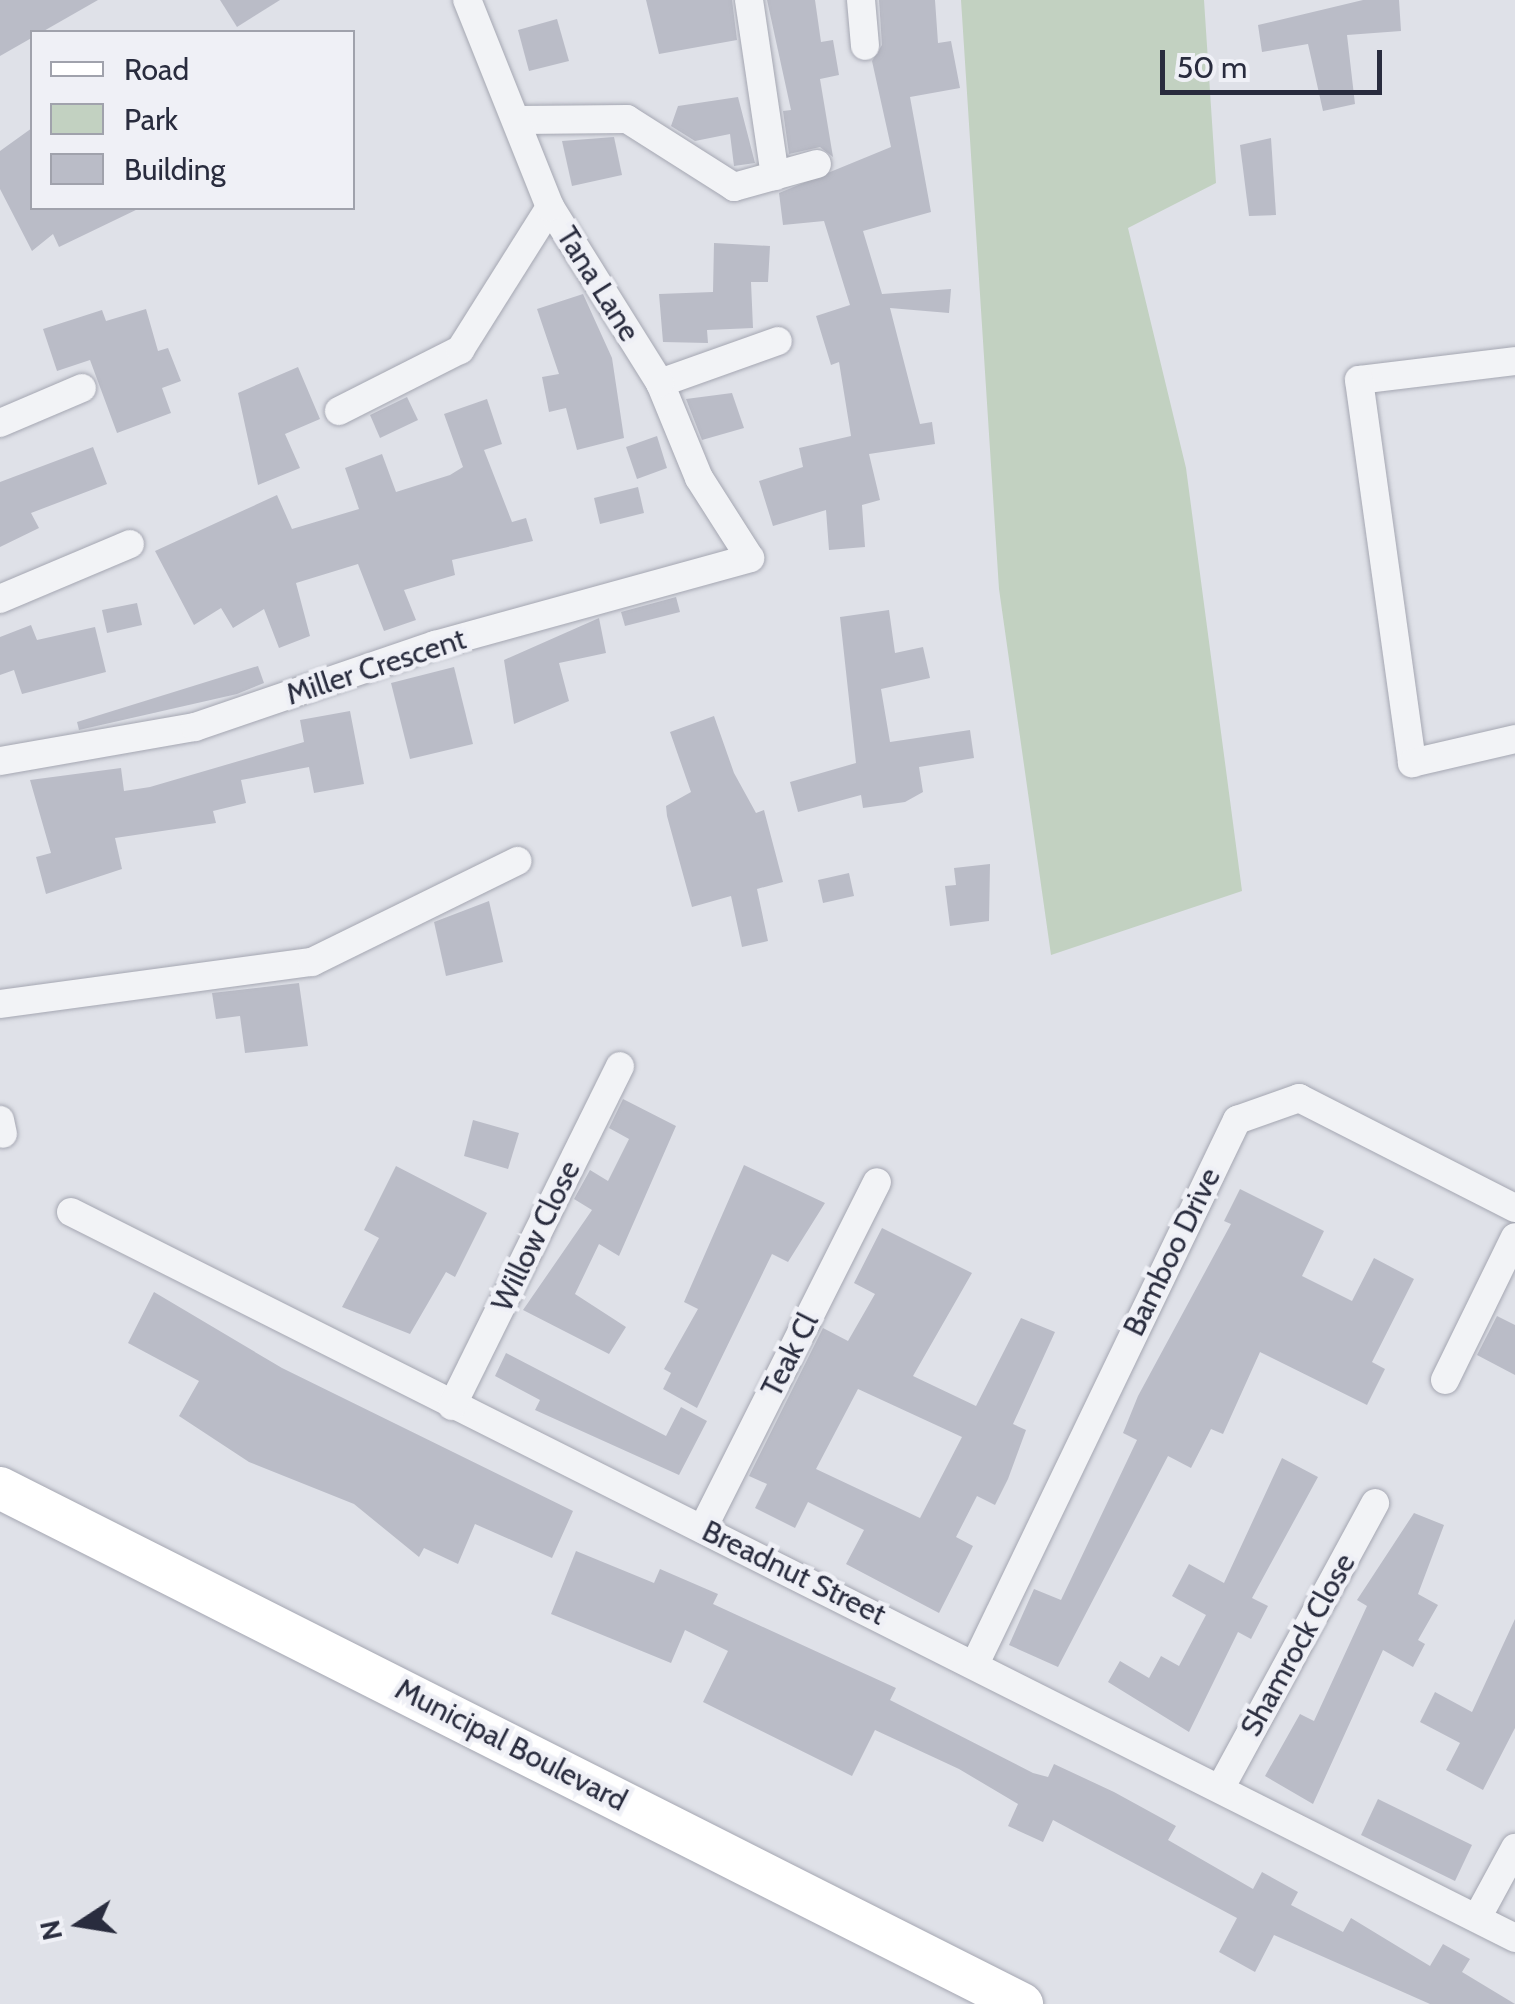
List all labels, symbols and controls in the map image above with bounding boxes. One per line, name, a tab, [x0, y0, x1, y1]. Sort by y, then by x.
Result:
legend	[30, 30, 355, 210]
scale bar	[1165, 30, 1388, 92]
text: 50 m	[1177, 49, 1247, 86]
text: Road	[124, 51, 189, 88]
text: Park	[124, 101, 178, 138]
text: Building	[124, 151, 226, 188]
street label: Tana Lane	[549, 220, 647, 348]
street label: Miller Crescent	[282, 621, 470, 713]
street label: Willow Close	[484, 1155, 588, 1317]
street label: Bamboo Drive	[1116, 1162, 1228, 1342]
street label: Teak Cl	[754, 1307, 826, 1403]
street label: Breadnut Street	[696, 1513, 892, 1633]
street label: Shamrock Close	[1233, 1547, 1363, 1743]
street label: Municipal Boulevard	[389, 1671, 633, 1819]
north arrow	[30, 1874, 130, 1974]
text: N	[32, 1917, 69, 1943]

